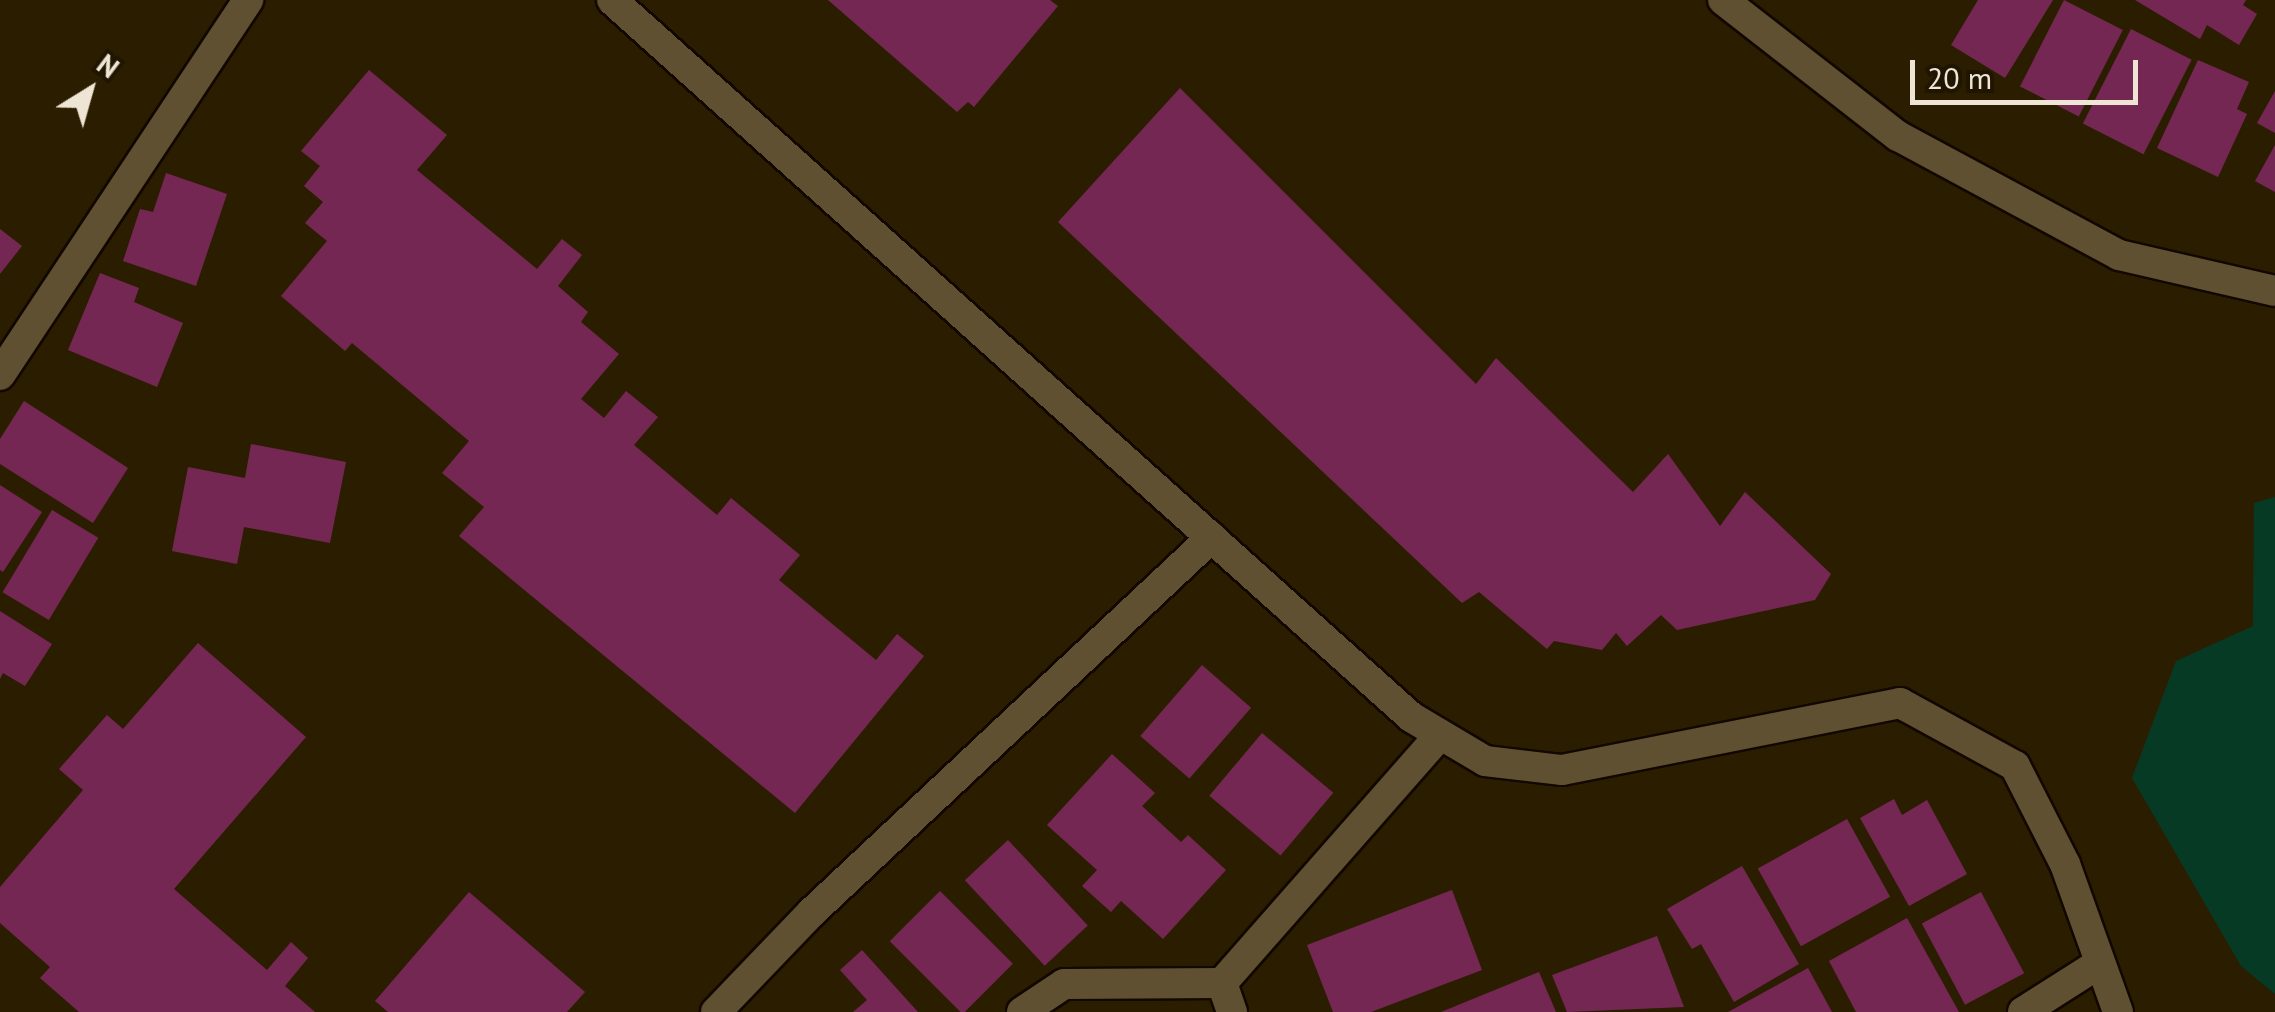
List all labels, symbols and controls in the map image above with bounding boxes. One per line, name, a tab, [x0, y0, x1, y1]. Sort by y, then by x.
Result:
north arrow	[40, 40, 140, 140]
scale bar	[1915, 40, 2142, 102]
text: N	[90, 45, 127, 86]
text: 20 m	[1927, 58, 1992, 97]

